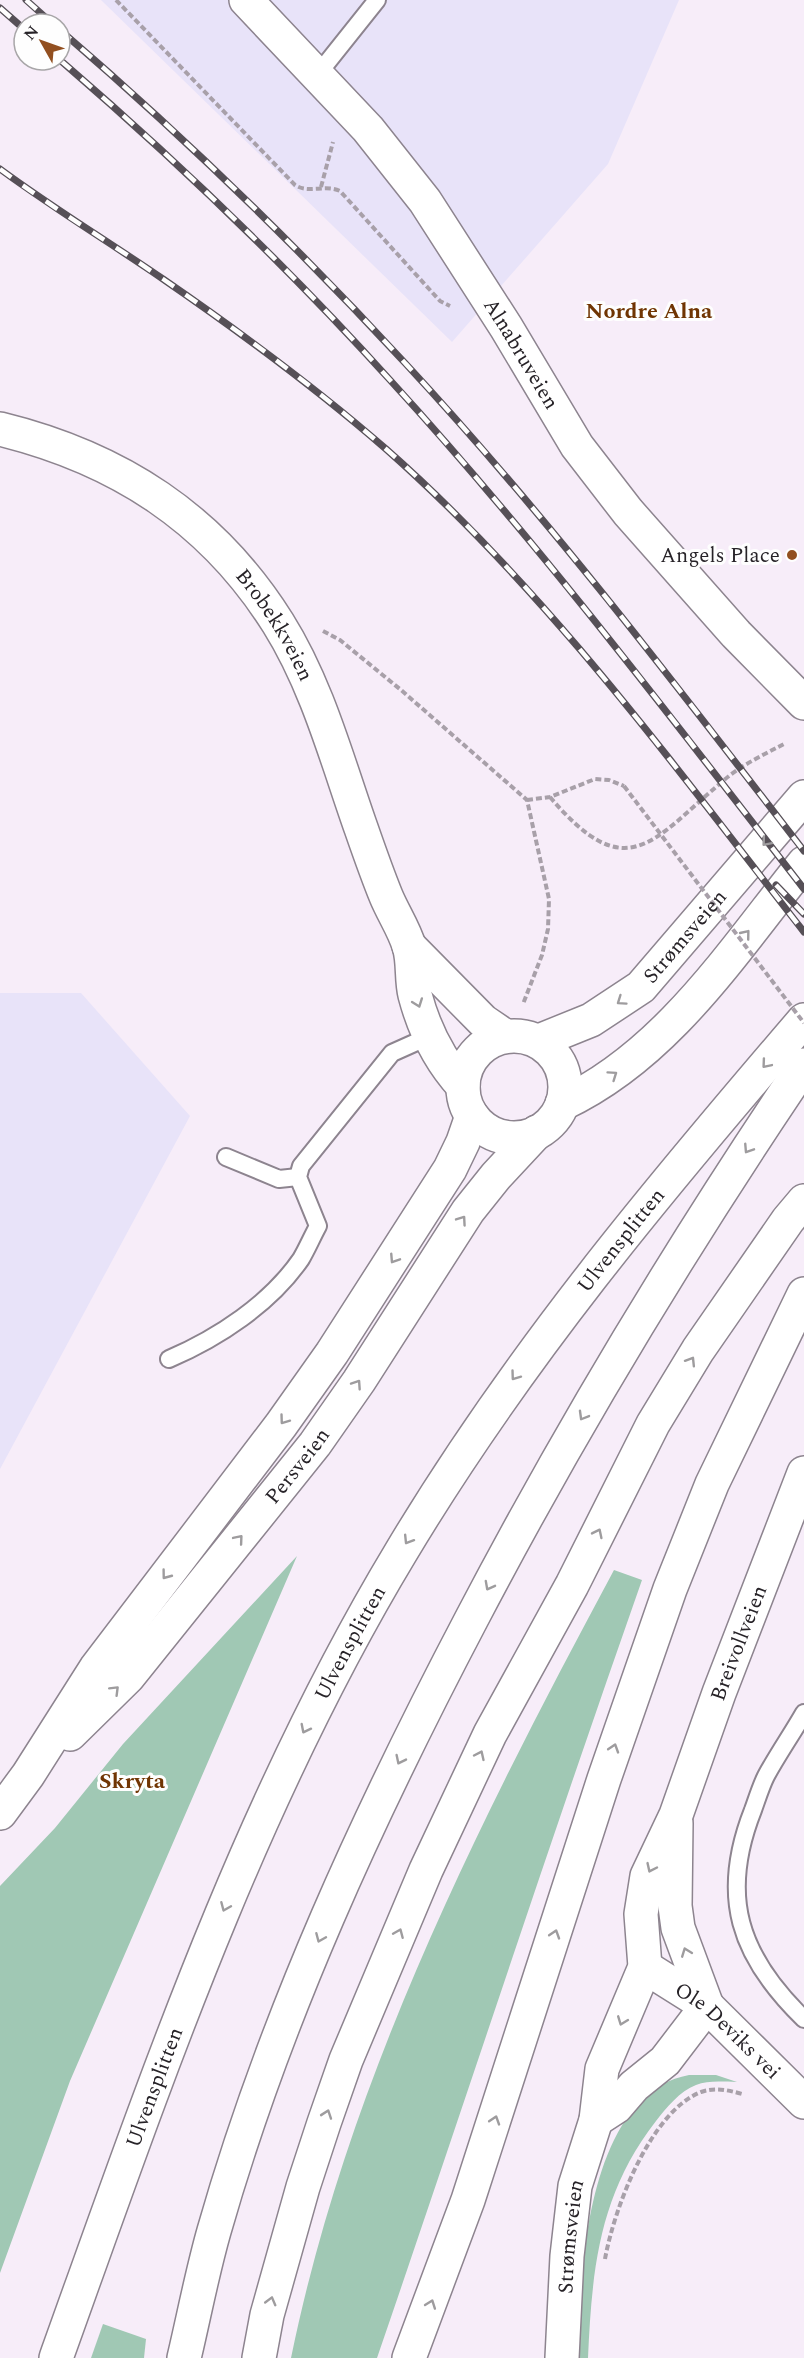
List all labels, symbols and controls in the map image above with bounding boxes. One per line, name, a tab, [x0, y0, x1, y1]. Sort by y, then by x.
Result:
north arrow	[12, 12, 72, 72]
text: N	[18, 20, 45, 46]
street label: Alnabruveien	[475, 292, 567, 416]
district label: Nordre Alna	[586, 295, 713, 328]
place label: Angels Place	[660, 540, 780, 572]
marker: Angels Place	[785, 548, 799, 562]
street label: Brobekkveien	[227, 562, 321, 687]
one-way arrow	[762, 835, 773, 846]
street label: Strømsveien	[636, 883, 735, 991]
one-way arrow	[739, 930, 750, 941]
one-way arrow	[616, 994, 627, 1005]
one-way arrow	[411, 997, 424, 1008]
one-way arrow	[762, 1057, 773, 1068]
one-way arrow	[606, 1071, 617, 1082]
one-way arrow	[744, 1142, 755, 1153]
street label: Ulvensplitten	[569, 1181, 673, 1300]
one-way arrow	[455, 1216, 466, 1227]
one-way arrow	[390, 1252, 401, 1263]
one-way arrow	[683, 1357, 694, 1368]
one-way arrow	[511, 1370, 522, 1381]
one-way arrow	[350, 1380, 361, 1391]
one-way arrow	[579, 1410, 590, 1420]
one-way arrow	[280, 1413, 291, 1424]
street label: Persveien	[258, 1422, 339, 1512]
one-way arrow	[591, 1528, 603, 1539]
one-way arrow	[405, 1533, 416, 1544]
one-way arrow	[231, 1535, 242, 1546]
one-way arrow	[163, 1569, 174, 1580]
street label: Ulvensplitten	[307, 1580, 395, 1706]
one-way arrow	[485, 1580, 496, 1591]
street label: Breivollveien	[702, 1581, 776, 1706]
one-way arrow	[107, 1686, 118, 1697]
one-way arrow	[301, 1723, 312, 1733]
one-way arrow	[607, 1743, 620, 1754]
one-way arrow	[472, 1751, 484, 1762]
one-way arrow	[396, 1754, 407, 1764]
district label: Skryta	[99, 1765, 166, 1798]
one-way arrow	[646, 1862, 658, 1873]
one-way arrow	[220, 1900, 232, 1911]
one-way arrow	[392, 1928, 404, 1939]
one-way arrow	[548, 1929, 560, 1940]
one-way arrow	[315, 1932, 327, 1943]
one-way arrow	[681, 1947, 693, 1958]
street label: Ole Deviks vei	[668, 1974, 788, 2088]
one-way arrow	[617, 2015, 629, 2026]
street label: Ulvensplitten	[118, 2023, 192, 2152]
one-way arrow	[319, 2109, 332, 2120]
one-way arrow	[488, 2115, 501, 2126]
street label: Strømsveien	[550, 2175, 593, 2294]
one-way arrow	[264, 2296, 277, 2306]
one-way arrow	[423, 2299, 436, 2309]

